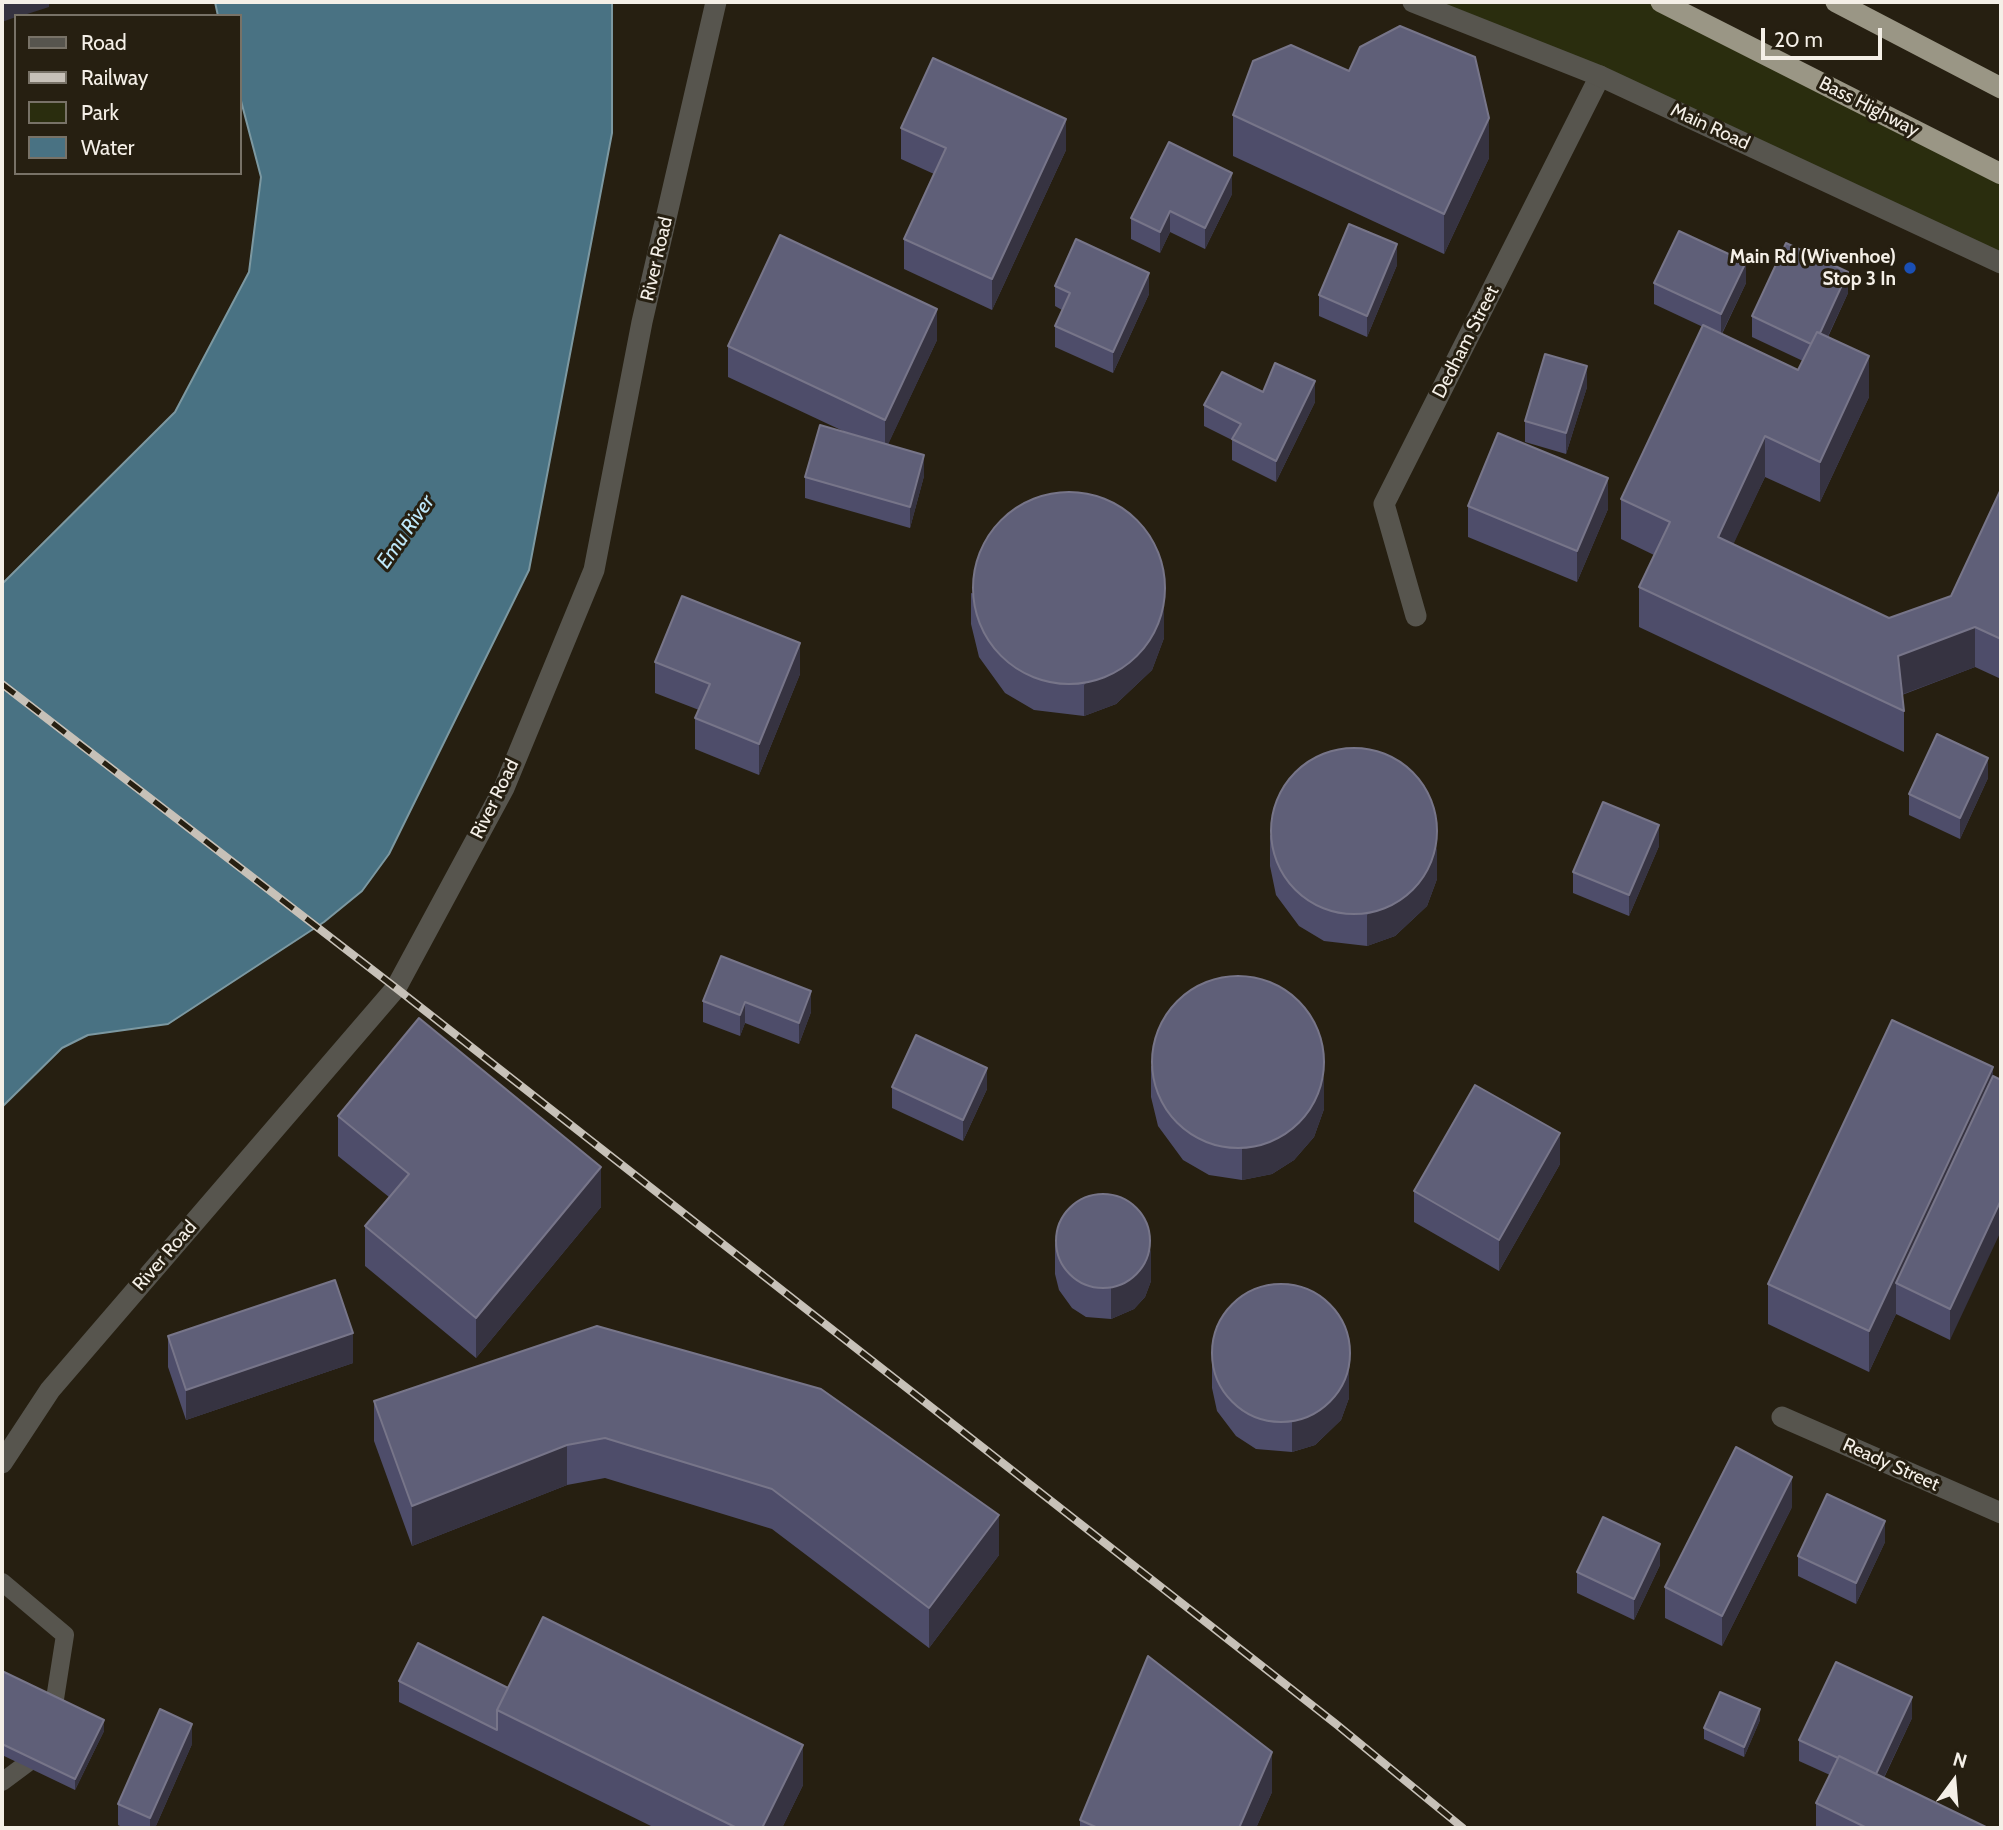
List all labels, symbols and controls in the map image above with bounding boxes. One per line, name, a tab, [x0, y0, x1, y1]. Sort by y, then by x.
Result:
legend	[14, 14, 242, 175]
scale bar	[1765, 14, 1886, 58]
text: 20 m	[1774, 27, 1823, 52]
text: Road	[81, 30, 127, 55]
text: Railway	[81, 65, 148, 90]
street label: Bass Highway	[1815, 72, 1923, 142]
street label: Main Road	[1667, 99, 1753, 155]
text: Park	[81, 100, 119, 125]
text: Water	[81, 135, 134, 160]
street label: River Road	[636, 215, 678, 303]
place label: Main Rd (Wivenhoe) Stop 3 In	[1729, 246, 1896, 290]
marker: Main Rd (Wivenhoe) Stop 3 In	[1902, 260, 1918, 276]
street label: Dedham Street	[1428, 282, 1504, 402]
water label: Emu River	[372, 491, 440, 573]
street label: River Road	[466, 755, 524, 843]
street label: River Road	[128, 1216, 202, 1296]
street label: Ready Street	[1839, 1434, 1943, 1496]
north arrow	[1919, 1746, 1989, 1816]
text: N	[1950, 1747, 1970, 1773]

